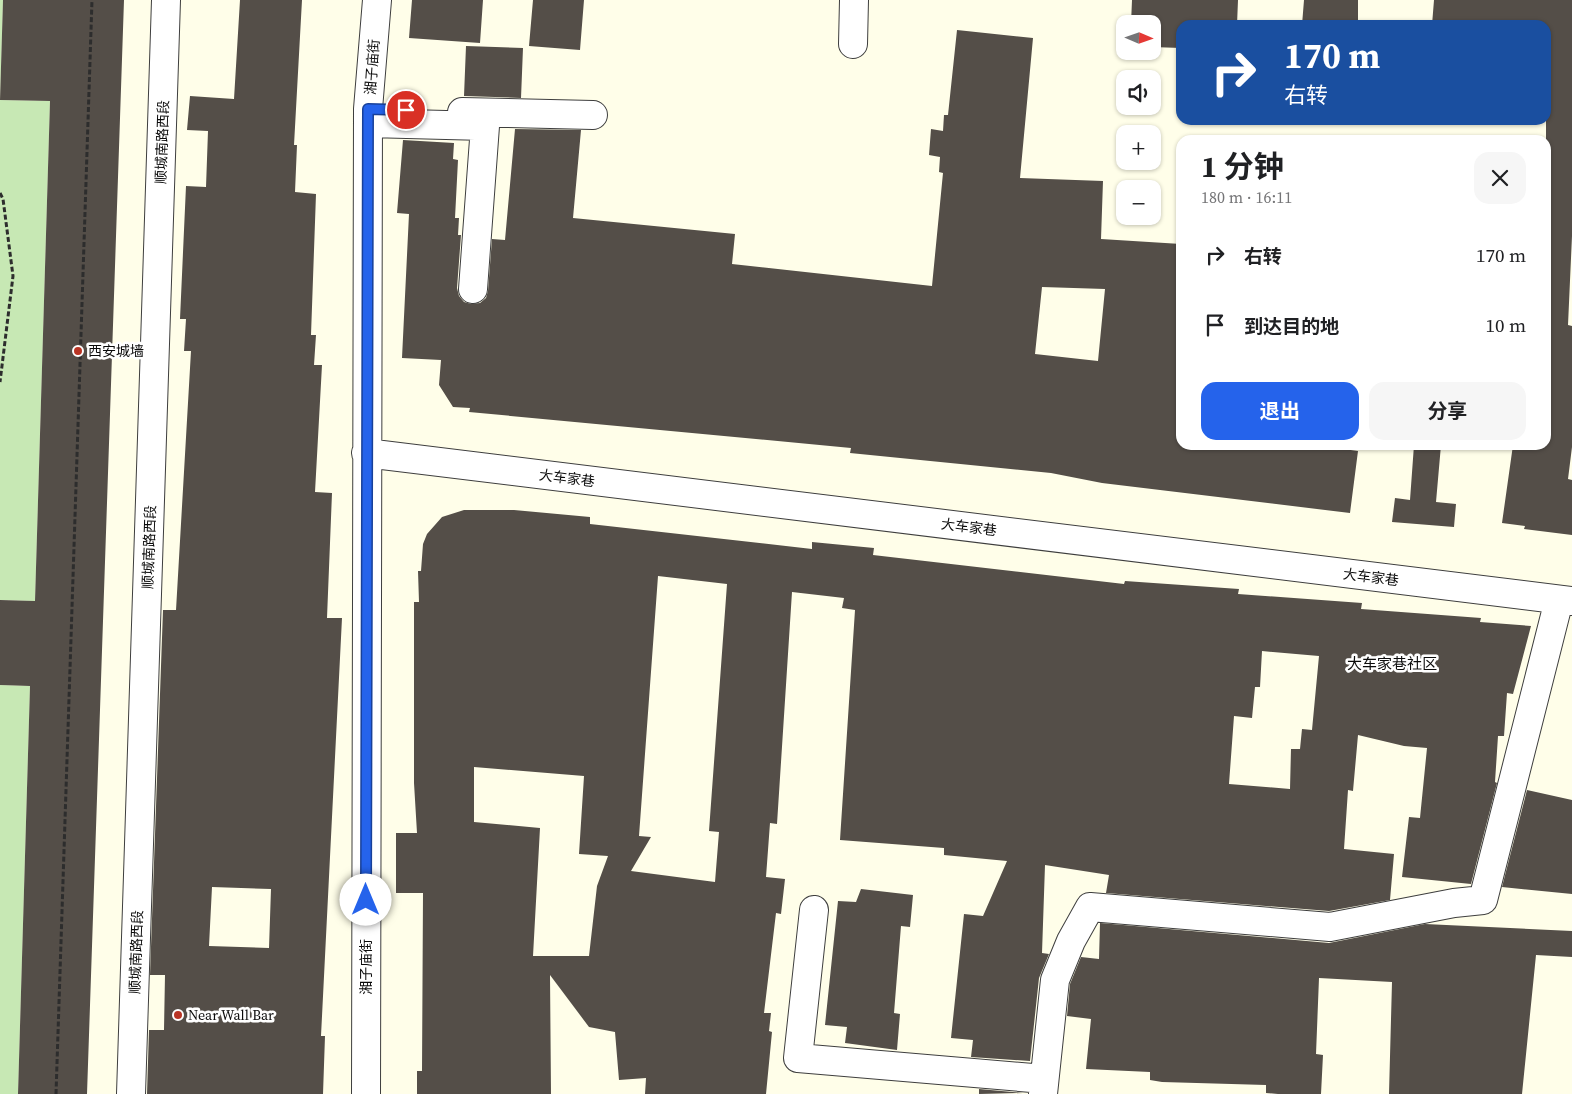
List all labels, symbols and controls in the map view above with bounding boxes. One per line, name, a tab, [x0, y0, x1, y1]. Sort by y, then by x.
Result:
north arrow	[1116, 15, 1161, 60]
map controls	[1116, 15, 1161, 225]
text: 170 m	[1284, 32, 1380, 80]
street label: 湘子庙街	[360, 38, 384, 96]
icon: right	[1201, 40, 1266, 105]
button: sound	[1116, 70, 1161, 115]
text: 右转	[1284, 80, 1328, 110]
pin	[385, 89, 427, 131]
icon: arrive	[392, 96, 420, 124]
street label: 顺城南路西段	[151, 100, 173, 184]
button: +	[1116, 125, 1161, 170]
text: 1 分钟	[1201, 146, 1284, 187]
button: close	[1474, 152, 1526, 204]
button: −	[1116, 180, 1161, 225]
text: 180 m · 16:11	[1201, 186, 1292, 208]
icon: right	[1201, 241, 1229, 269]
text: 170 m	[1476, 242, 1526, 268]
text: 右转	[1244, 243, 1282, 269]
icon: arrive	[1201, 311, 1229, 339]
text: 10 m	[1485, 312, 1526, 338]
text: 到达目的地	[1244, 313, 1339, 339]
place label: 西安城墙	[88, 341, 144, 361]
marker: 西安城墙	[72, 345, 84, 357]
button: 退出	[1201, 382, 1359, 440]
button: 分享	[1369, 382, 1526, 440]
street label: 大车家巷	[538, 465, 596, 491]
street label: 顺城南路西段	[138, 505, 160, 589]
street label: 大车家巷	[940, 514, 998, 540]
street label: 大车家巷	[1342, 564, 1400, 590]
district label: 大车家巷社区	[1347, 653, 1437, 674]
position arrow	[339, 873, 391, 925]
street label: 顺城南路西段	[125, 910, 147, 994]
street label: 湘子庙街	[356, 939, 376, 995]
place label: Near Wall Bar	[188, 1005, 274, 1025]
marker: Near Wall Bar	[172, 1009, 184, 1021]

